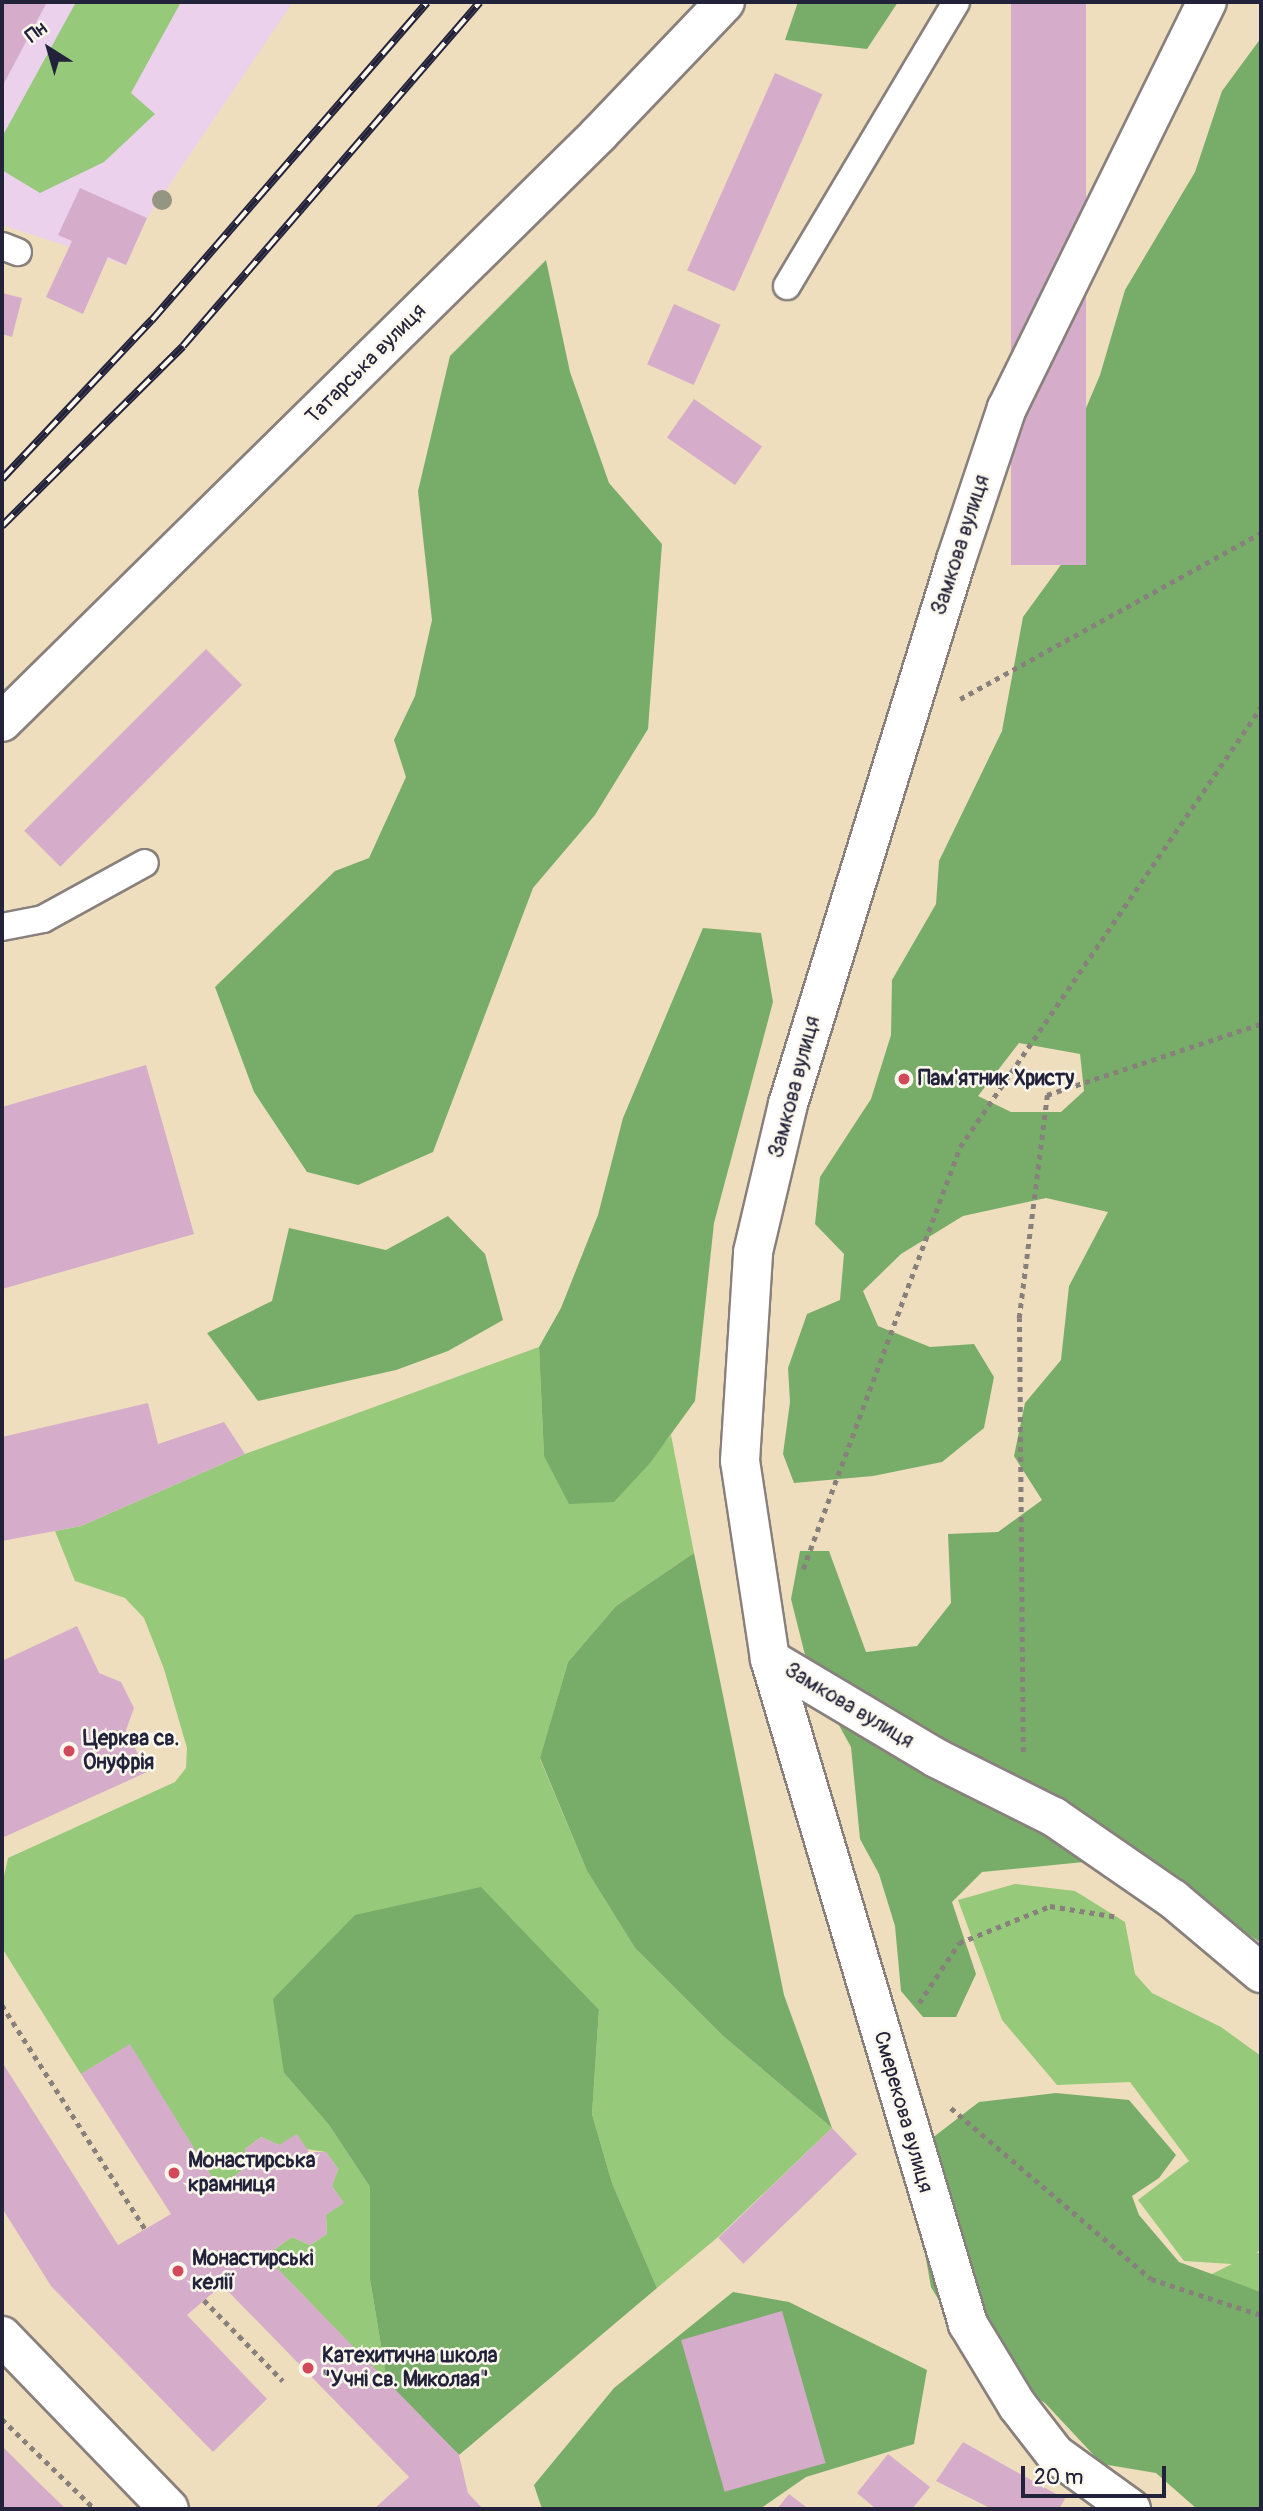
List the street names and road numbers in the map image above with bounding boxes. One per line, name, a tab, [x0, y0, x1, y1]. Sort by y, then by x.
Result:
street label: Татарська вулиця	[301, 299, 431, 429]
street label: Замкова вулиця	[927, 472, 995, 618]
street label: Замкова вулиця	[764, 1013, 826, 1161]
street label: Замкова вулиця	[780, 1658, 918, 1754]
street label: Смерекова вулиця	[868, 2028, 938, 2196]

